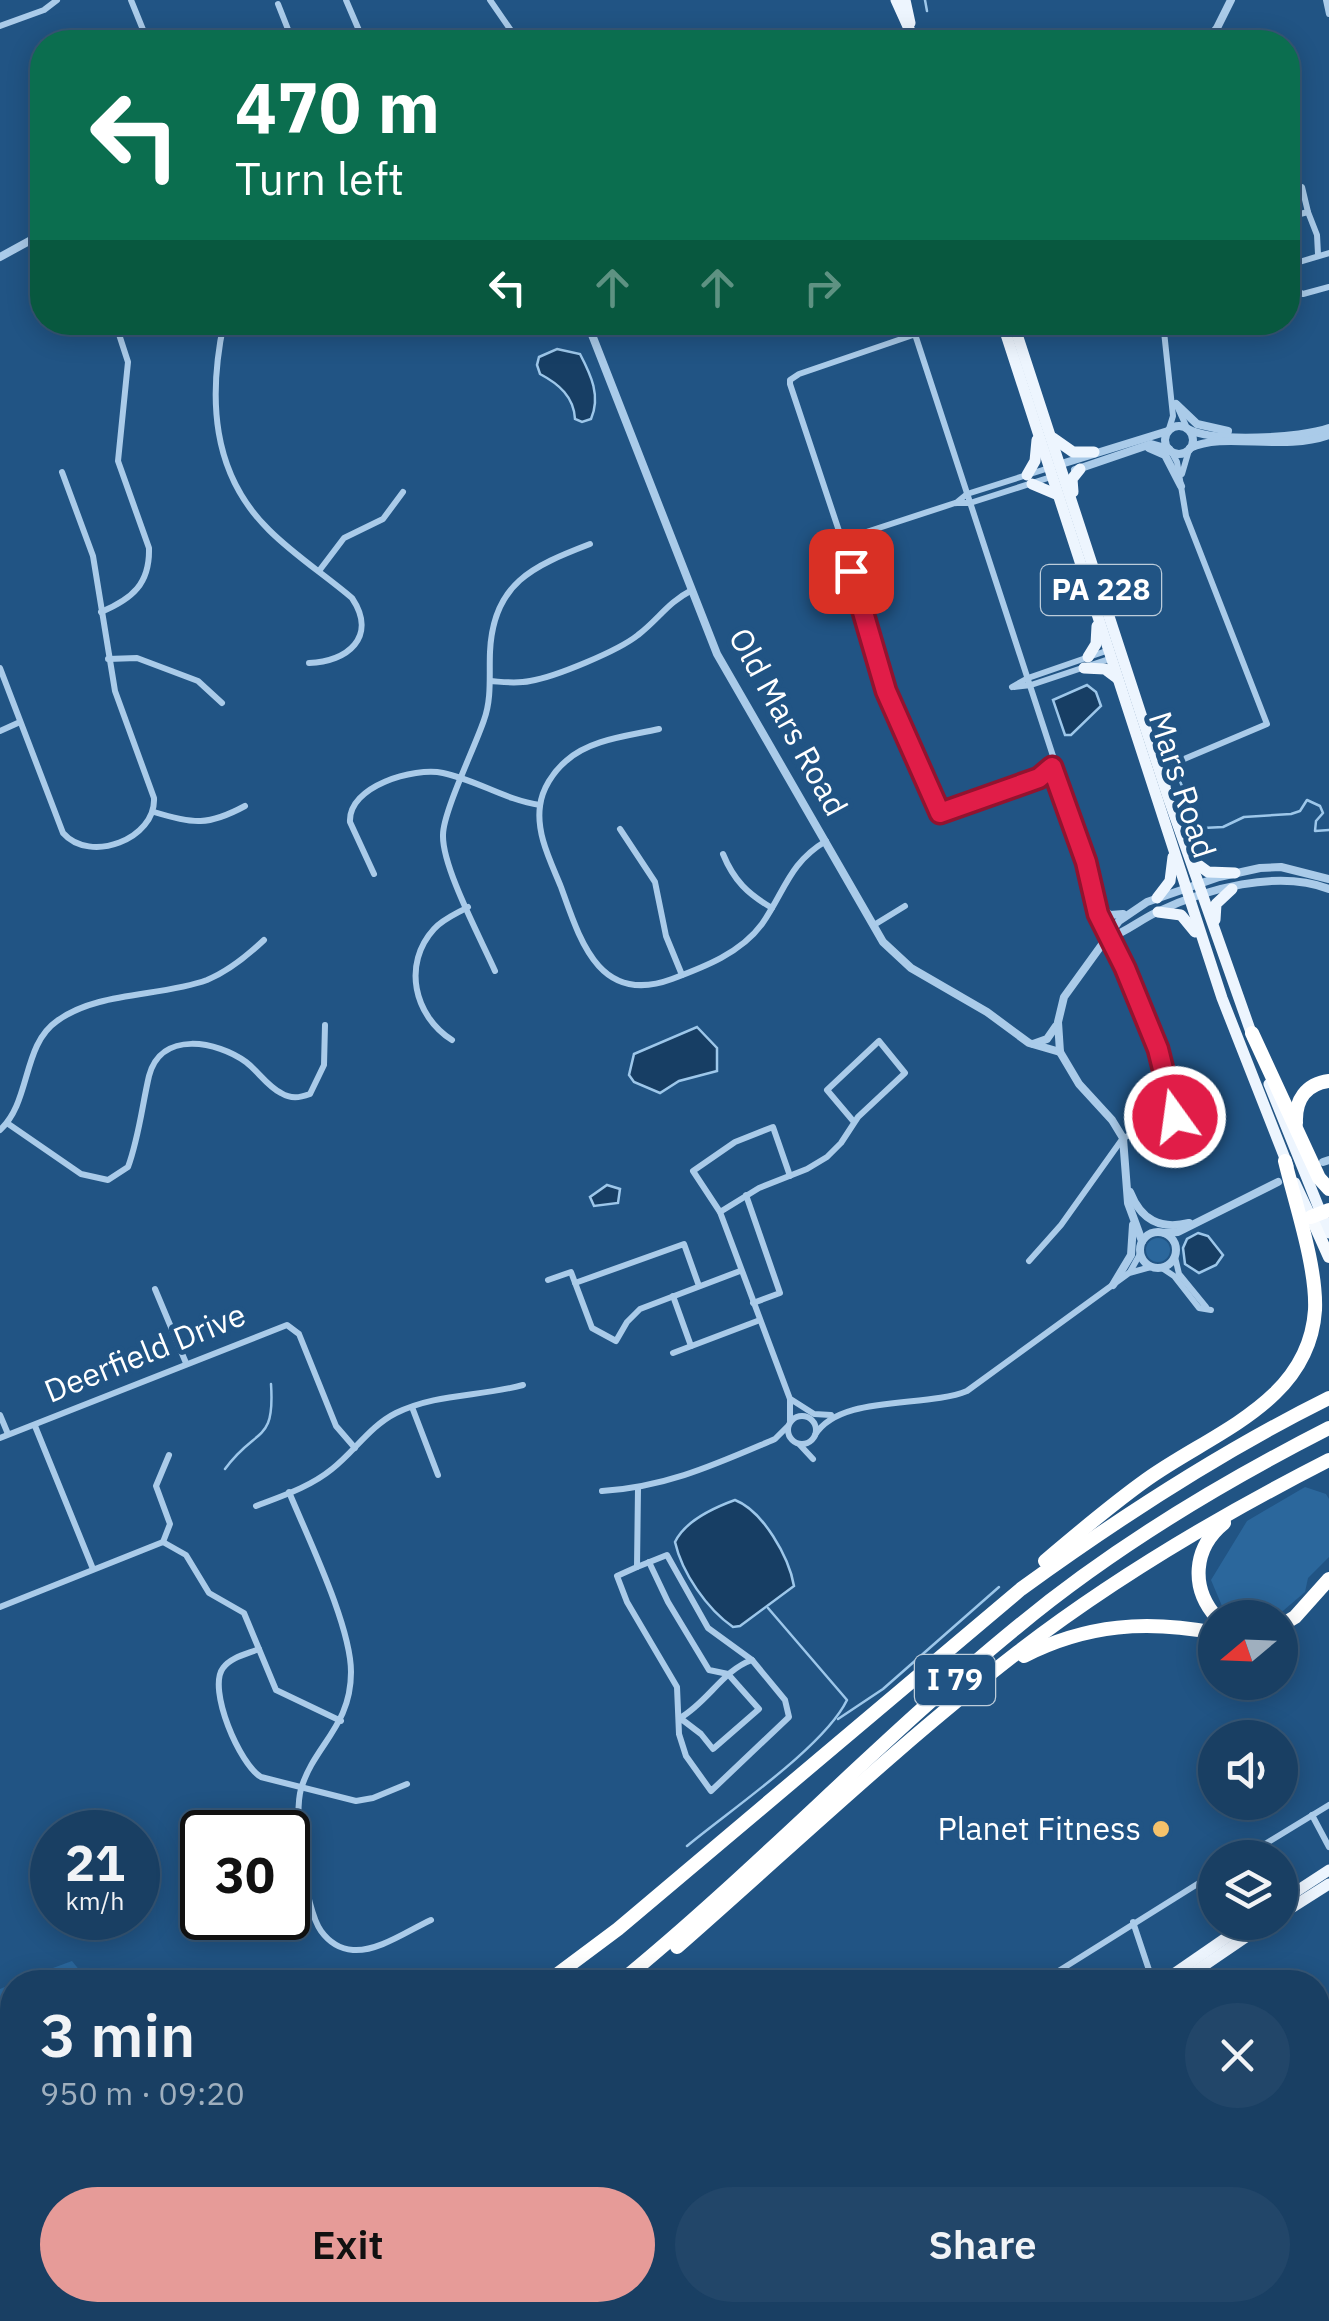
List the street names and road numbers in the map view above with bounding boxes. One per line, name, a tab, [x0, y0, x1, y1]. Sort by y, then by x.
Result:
road number: PA 228	[1041, 565, 1161, 615]
street label: Old Mars Road	[720, 620, 858, 823]
street label: Mars Road	[1140, 706, 1226, 863]
street label: Deerfield Drive	[38, 1293, 251, 1411]
road number: I 79	[915, 1655, 995, 1705]

